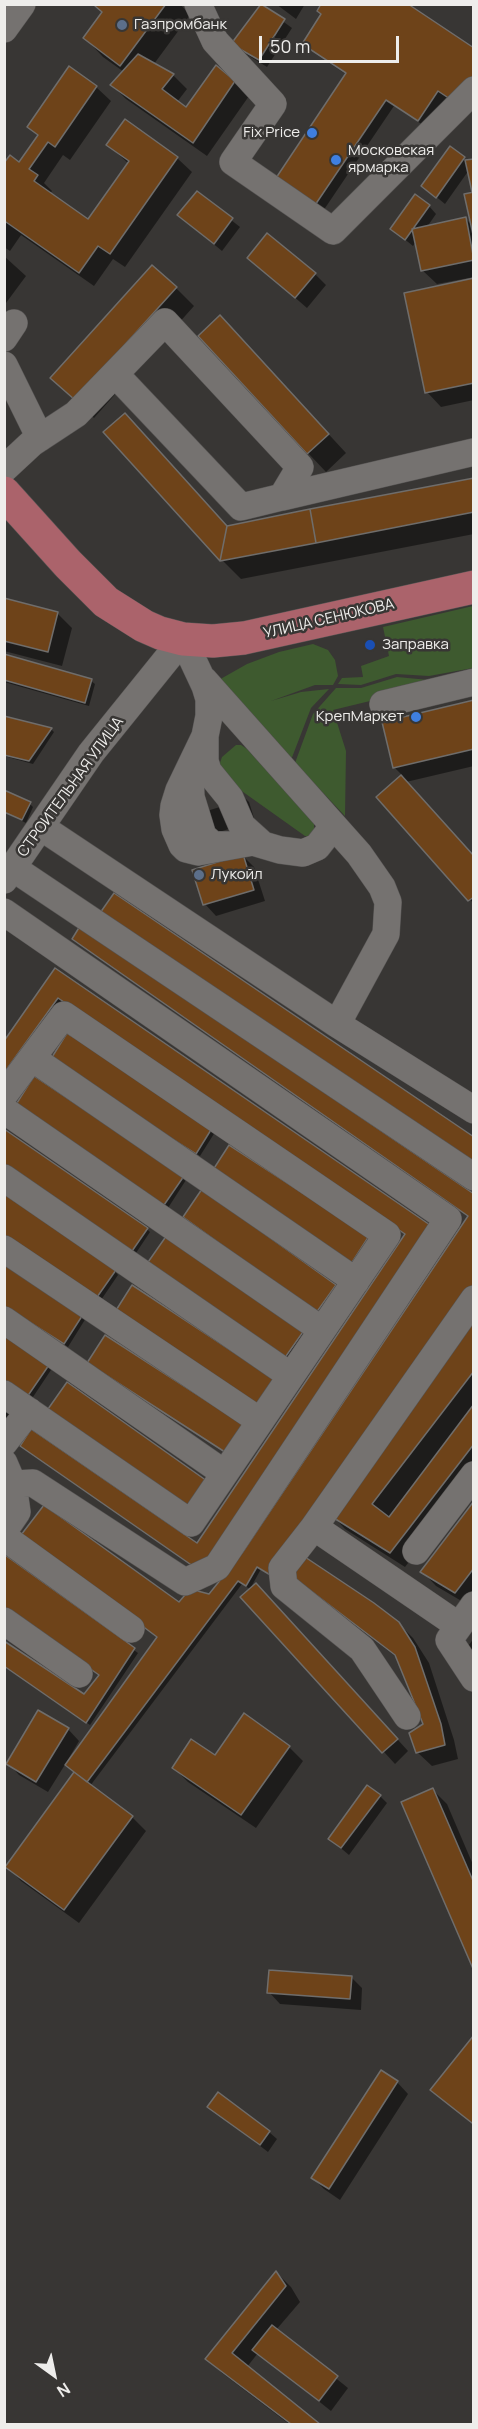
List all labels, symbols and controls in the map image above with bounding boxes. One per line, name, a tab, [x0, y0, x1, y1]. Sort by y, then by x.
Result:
place label: Газпромбанк	[134, 16, 227, 34]
marker: Газпромбанк	[115, 18, 129, 32]
scale bar	[262, 24, 402, 62]
text: 50 m	[270, 34, 310, 58]
place label: Fix Price	[243, 124, 300, 142]
marker: Fix Price	[305, 126, 319, 140]
place label: Московская ярмарка	[348, 142, 434, 177]
marker: Московская ярмарка	[329, 153, 343, 167]
street label: УЛИЦА СЕНЮКОВА	[262, 595, 396, 643]
place label: Заправка	[382, 636, 449, 654]
marker: Заправка	[363, 638, 377, 652]
place label: КрепМаркет	[316, 708, 404, 726]
marker: КрепМаркет	[409, 710, 423, 724]
street label: СТРОИТЕЛЬНАЯ УЛИЦА	[14, 714, 128, 860]
place label: Лукойл	[211, 866, 263, 884]
marker: Лукойл	[192, 868, 206, 882]
north arrow	[24, 2345, 84, 2405]
text: N	[53, 2378, 75, 2402]

